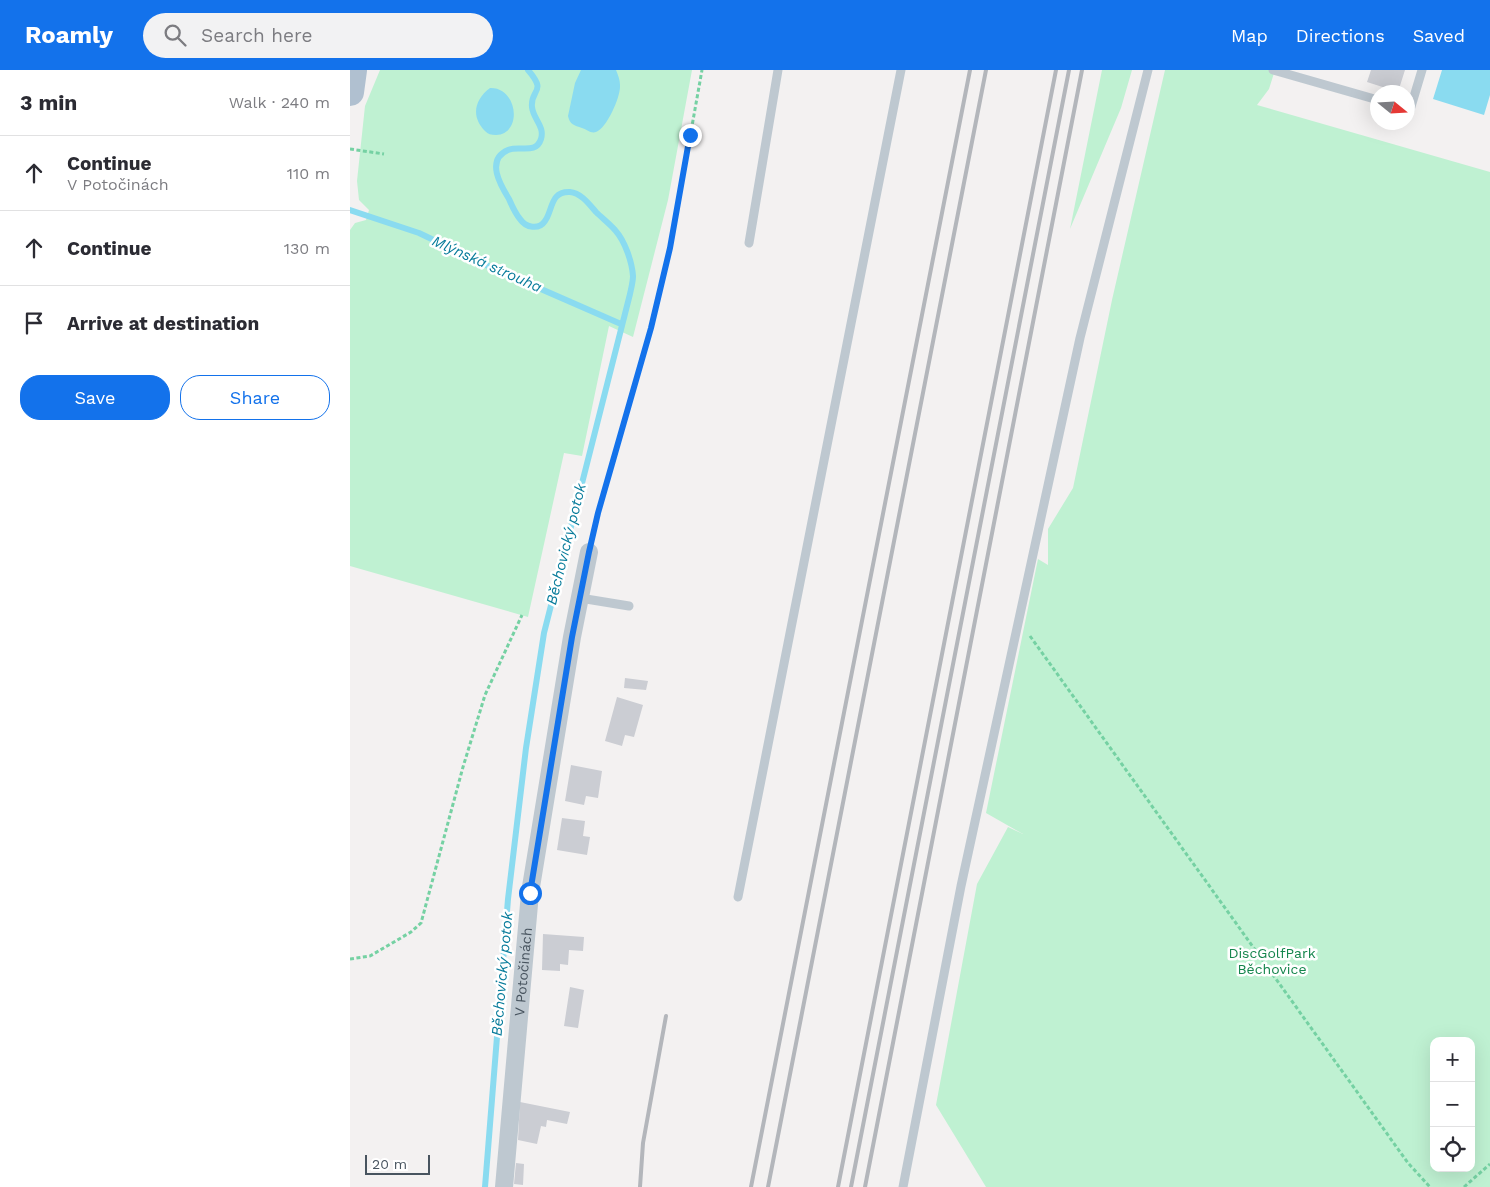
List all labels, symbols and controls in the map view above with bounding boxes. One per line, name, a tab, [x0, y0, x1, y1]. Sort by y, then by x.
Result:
search box	[143, 13, 493, 58]
text: Roamly	[25, 21, 113, 49]
icon: search	[161, 21, 189, 49]
text: Search here	[201, 24, 312, 47]
text: Map	[1231, 25, 1268, 46]
text: Directions	[1296, 25, 1385, 46]
text: Saved	[1413, 25, 1465, 46]
north arrow	[1370, 85, 1415, 130]
text: 3 min	[20, 90, 77, 115]
text: Walk · 240 m	[229, 93, 330, 112]
route end	[679, 124, 702, 147]
text: Continue	[67, 152, 151, 175]
icon: ahead	[20, 159, 48, 187]
text: 110 m	[287, 164, 330, 183]
text: V Potočinách	[67, 175, 169, 194]
water label: Mlýnská strouha	[429, 232, 545, 296]
icon: ahead	[20, 234, 48, 262]
text: Continue	[67, 237, 151, 260]
text: 130 m	[284, 239, 330, 258]
icon: arrive	[20, 309, 48, 337]
text: Arrive at destination	[67, 312, 259, 335]
button: Save	[20, 375, 170, 420]
button: Share	[180, 375, 330, 420]
water label: Běchovický potok	[542, 481, 590, 607]
route start	[519, 882, 542, 905]
water label: Běchovický potok	[488, 910, 516, 1037]
street label: V Potočinách	[511, 927, 535, 1017]
park label: DiscGolfPark Běchovice	[1228, 945, 1316, 977]
map controls	[1430, 1037, 1475, 1172]
button: +	[1430, 1037, 1475, 1082]
button: −	[1430, 1082, 1475, 1127]
button: locate	[1430, 1127, 1475, 1172]
scale bar	[365, 1152, 430, 1175]
text: 20 m	[372, 1156, 407, 1172]

